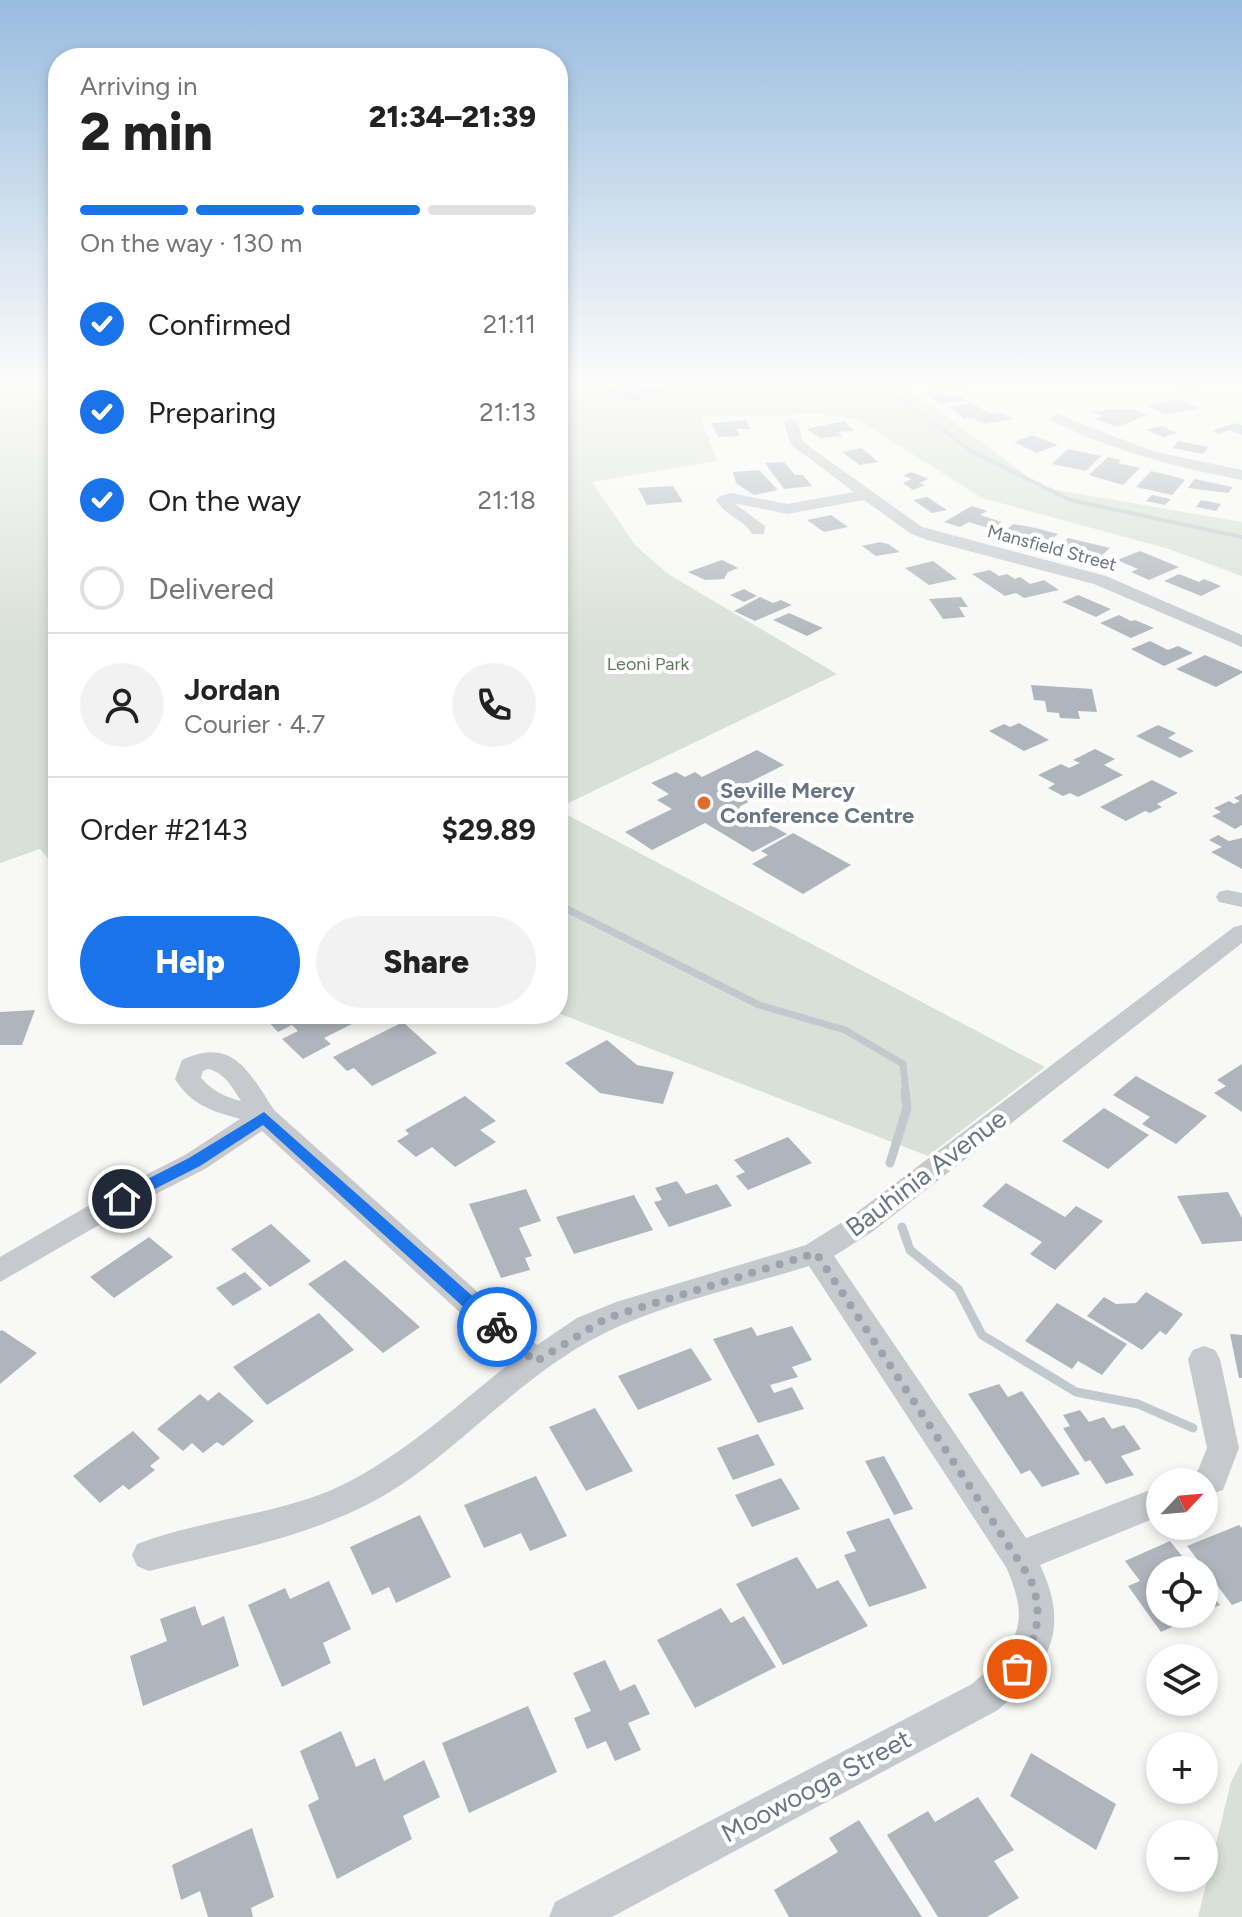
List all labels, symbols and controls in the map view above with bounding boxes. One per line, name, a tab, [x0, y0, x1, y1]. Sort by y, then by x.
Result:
text: Arriving in	[80, 70, 198, 102]
text: 21:34–21:39	[369, 98, 536, 135]
text: 2 min	[80, 101, 213, 163]
text: On the way · 130 m	[80, 227, 302, 259]
icon: check	[80, 302, 124, 346]
text: Confirmed	[148, 306, 291, 343]
text: 21:11	[483, 308, 536, 340]
icon: check	[80, 390, 124, 434]
text: Preparing	[148, 394, 276, 431]
text: 21:13	[479, 396, 536, 428]
icon: check	[80, 478, 124, 522]
text: On the way	[148, 482, 301, 519]
text: 21:18	[477, 484, 536, 516]
street label: Mansfield Street	[985, 520, 1119, 576]
text: Delivered	[148, 570, 274, 607]
park label: Leoni Park	[607, 653, 690, 675]
button: person	[80, 663, 164, 747]
button: phone	[452, 663, 536, 747]
text: Jordan	[184, 671, 280, 708]
text: Courier · 4.7	[184, 708, 325, 740]
place label: Seville Mercy Conference Centre	[720, 777, 914, 829]
marker: Seville Mercy Conference Centre	[695, 794, 713, 812]
text: Order #2143	[80, 811, 248, 848]
text: $29.89	[441, 811, 536, 848]
button: Help	[80, 916, 300, 1008]
button: Share	[316, 916, 536, 1008]
street label: Bauhinia Avenue	[840, 1102, 1012, 1244]
pin	[88, 1165, 156, 1233]
icon: home	[100, 1177, 144, 1221]
courier	[457, 1287, 537, 1367]
icon: bike	[475, 1305, 519, 1349]
north arrow	[1146, 1468, 1218, 1540]
map controls	[1146, 1468, 1218, 1892]
button: locate	[1146, 1556, 1218, 1628]
pin	[983, 1635, 1051, 1703]
button: layers	[1146, 1644, 1218, 1716]
icon: bag	[995, 1647, 1039, 1691]
street label: Moowooga Street	[716, 1723, 916, 1849]
button: +	[1146, 1732, 1218, 1804]
button: −	[1146, 1820, 1218, 1892]

